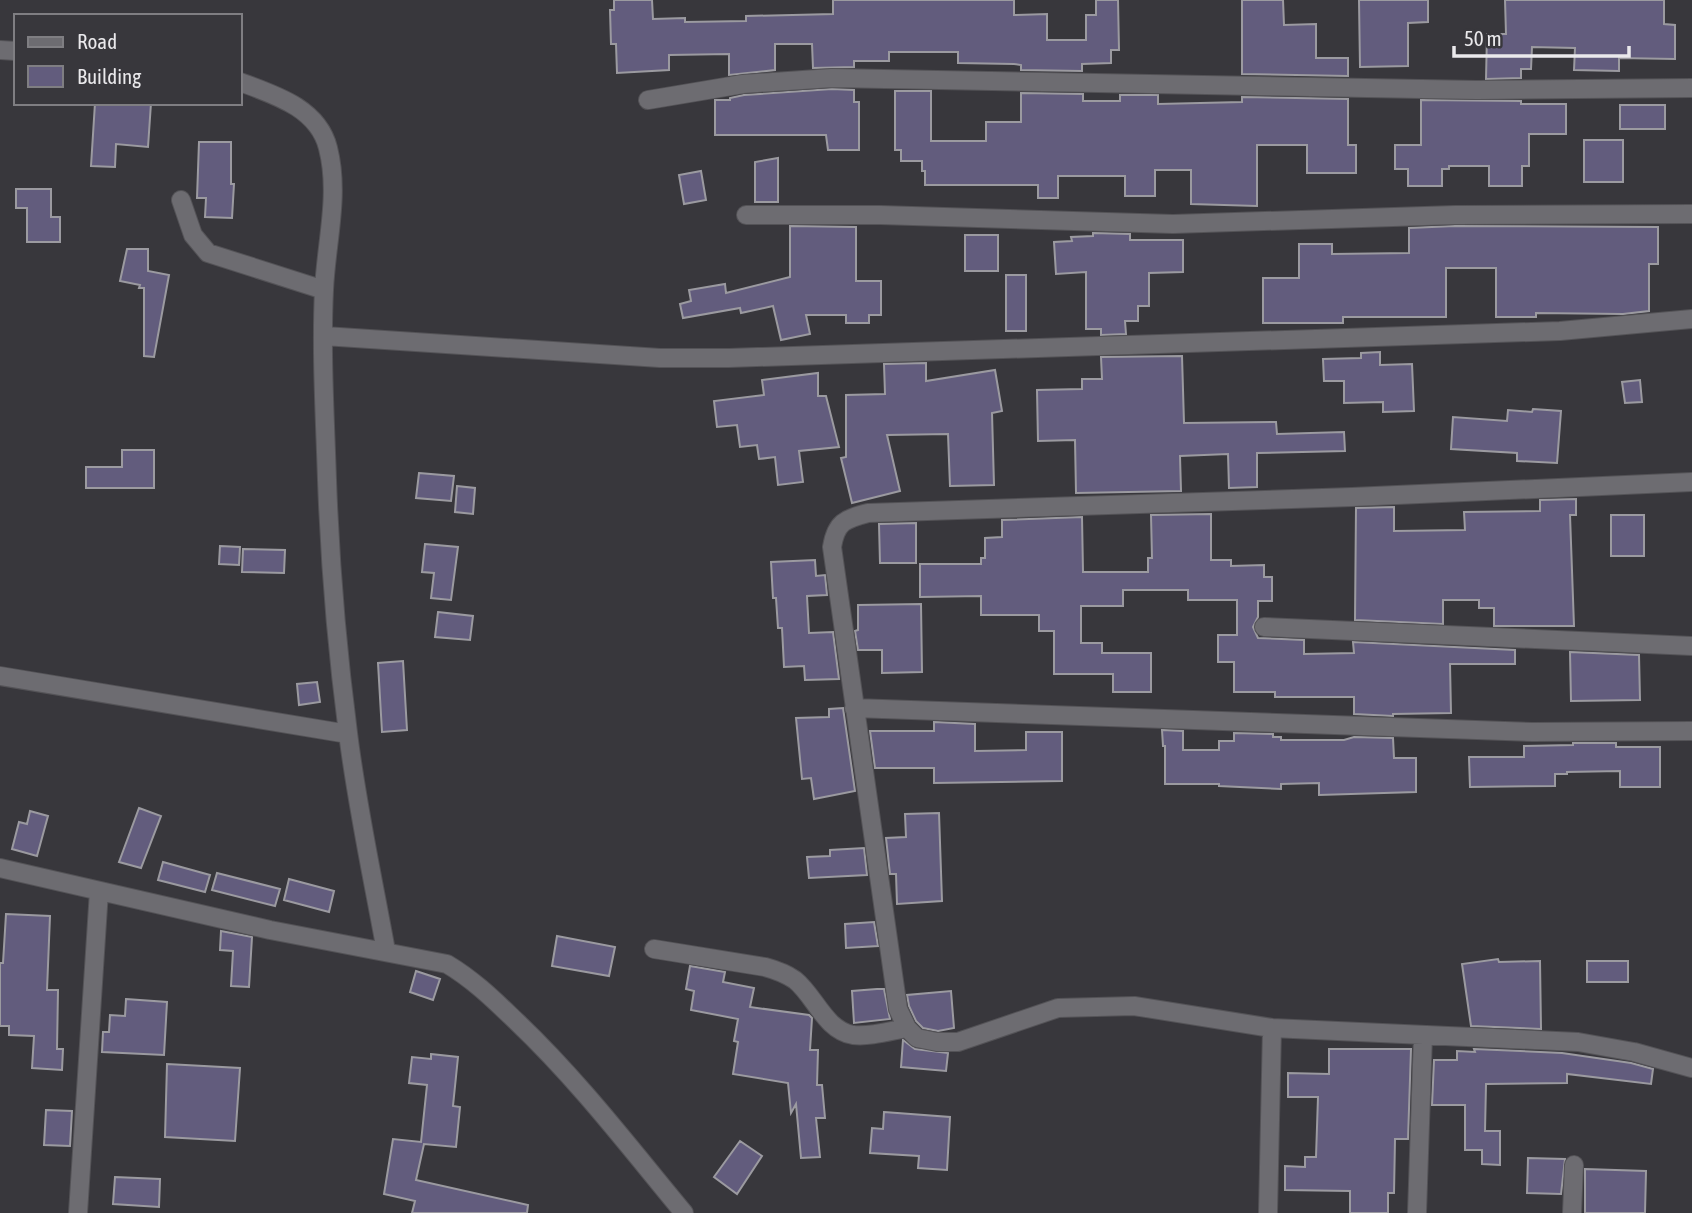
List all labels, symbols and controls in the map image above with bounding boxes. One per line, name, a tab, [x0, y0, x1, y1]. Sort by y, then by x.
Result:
legend	[14, 14, 242, 105]
scale bar	[1454, 14, 1629, 58]
text: 50 m	[1464, 26, 1502, 50]
text: Road	[77, 29, 117, 53]
text: Building	[77, 64, 141, 88]

